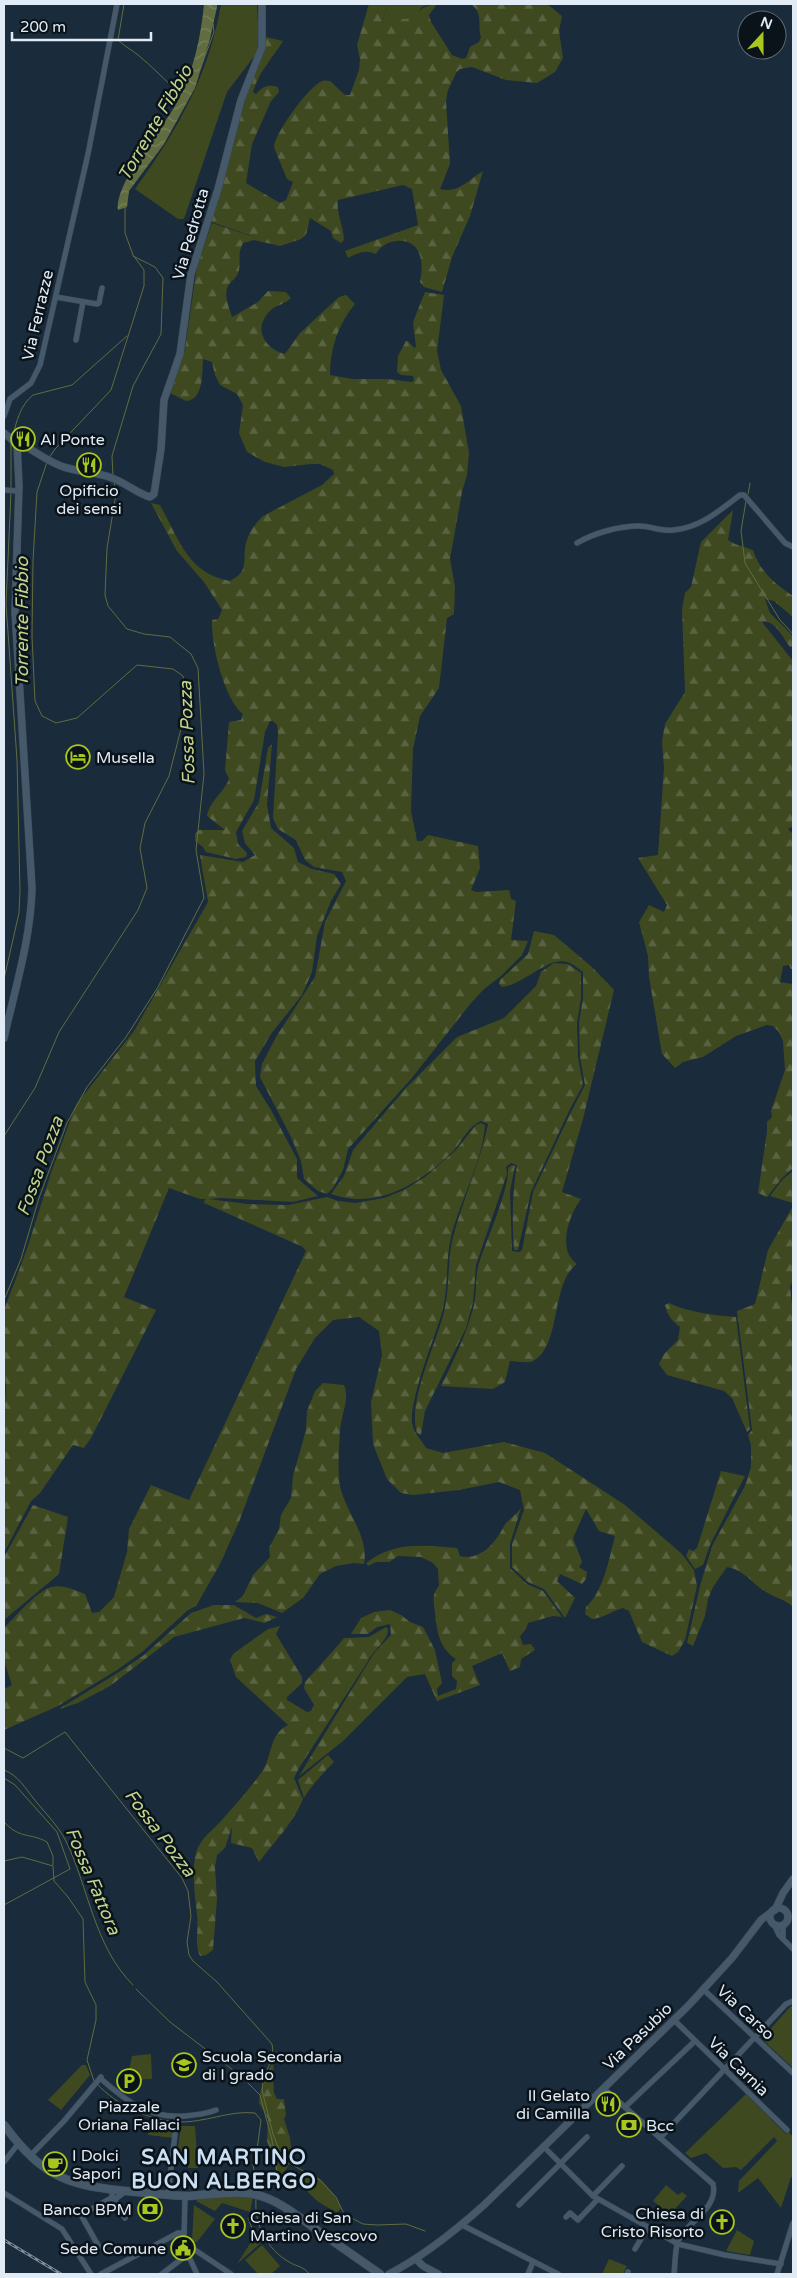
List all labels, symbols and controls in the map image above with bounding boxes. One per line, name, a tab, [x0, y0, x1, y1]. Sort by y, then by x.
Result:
scale bar	[12, 10, 151, 42]
north arrow	[737, 10, 787, 60]
text: N	[758, 13, 775, 33]
text: 200 m	[20, 18, 66, 36]
water label: Torrente Fibbio	[113, 60, 198, 185]
street label: Via Pedrotta	[168, 186, 214, 282]
street label: Via Ferrazze	[18, 268, 58, 363]
restaurant icon: Al Ponte	[10, 426, 36, 452]
place label: Al Ponte	[40, 430, 105, 450]
restaurant icon: Opificio dei sensi	[76, 452, 102, 478]
place label: Opificio dei sensi	[56, 481, 122, 519]
water label: Torrente Fibbio	[11, 556, 33, 687]
water label: Fossa Pozza	[174, 680, 200, 785]
hotel icon: Musella	[65, 744, 91, 770]
place label: Musella	[96, 748, 155, 768]
water label: Fossa Pozza	[12, 1113, 68, 1219]
water label: Fossa Pozza	[120, 1785, 201, 1882]
water label: Fossa Fattora	[61, 1824, 126, 1939]
street label: Via Carso	[712, 1981, 778, 2045]
street label: Via Pasubio	[599, 1999, 677, 2075]
street label: Via Carnia	[704, 2033, 773, 2101]
place label: Scuola Secondaria di I grado	[202, 2047, 342, 2085]
school or university icon: Scuola Secondaria di I grado	[171, 2052, 197, 2078]
parking icon: Piazzale Oriana Fallaci	[116, 2068, 142, 2094]
place label: Il Gelato di Camilla	[516, 2086, 590, 2124]
restaurant icon: Il Gelato di Camilla	[595, 2091, 621, 2117]
place label: Piazzale Oriana Fallaci	[78, 2097, 180, 2135]
bank icon: Bcc	[616, 2112, 642, 2138]
place label: Bcc	[646, 2116, 674, 2136]
district label: SAN MARTINO BUON ALBERGO	[131, 2145, 317, 2194]
place label: I Dolci Sapori	[72, 2146, 121, 2184]
cafe icon: I Dolci Sapori	[42, 2151, 68, 2177]
bank icon: Banco BPM	[137, 2196, 163, 2222]
place label: Banco BPM	[43, 2200, 132, 2220]
place label: Chiesa di Cristo Risorto	[601, 2204, 704, 2242]
place label: Chiesa di San Martino Vescovo	[250, 2208, 377, 2246]
church icon: Chiesa di Cristo Risorto	[709, 2209, 735, 2235]
church icon: Chiesa di San Martino Vescovo	[220, 2213, 246, 2239]
public building icon: Sede Comune	[170, 2235, 196, 2261]
place label: Sede Comune	[60, 2239, 166, 2259]

